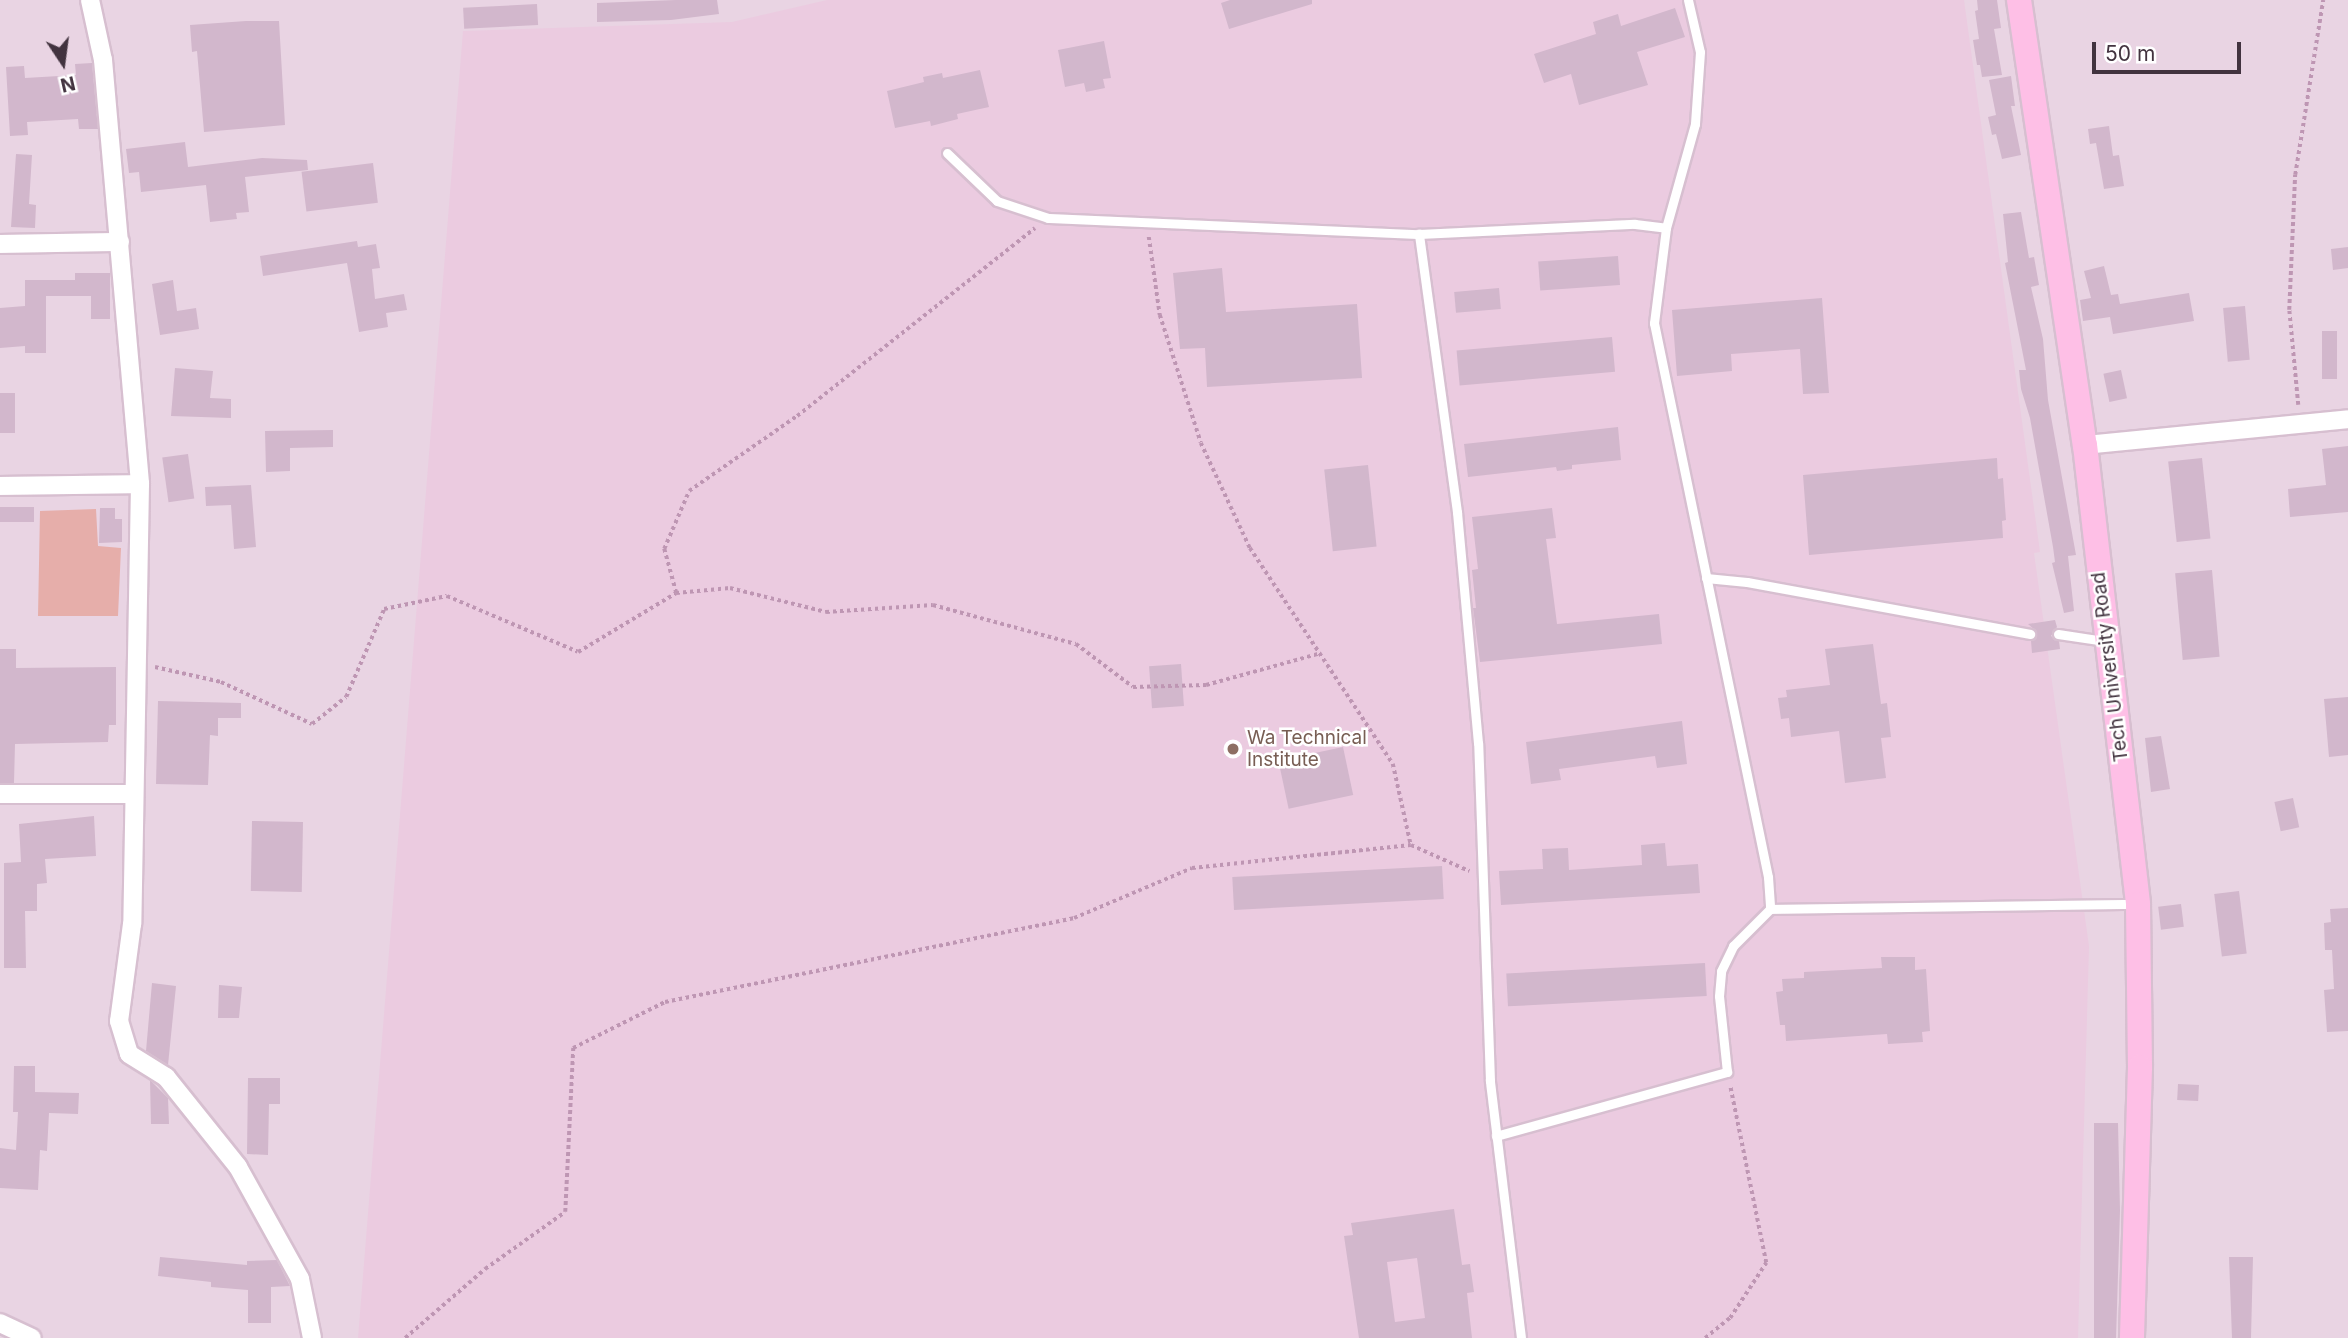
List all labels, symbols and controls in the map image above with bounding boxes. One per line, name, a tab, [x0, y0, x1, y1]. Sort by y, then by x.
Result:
north arrow	[28, 28, 98, 98]
scale bar	[2096, 28, 2245, 72]
text: 50 m	[2105, 41, 2155, 66]
text: N	[58, 71, 77, 97]
street label: Tech University Road	[2087, 571, 2133, 763]
place label: Wa Technical Institute	[1247, 727, 1367, 771]
marker: Wa Technical Institute	[1225, 741, 1241, 757]

